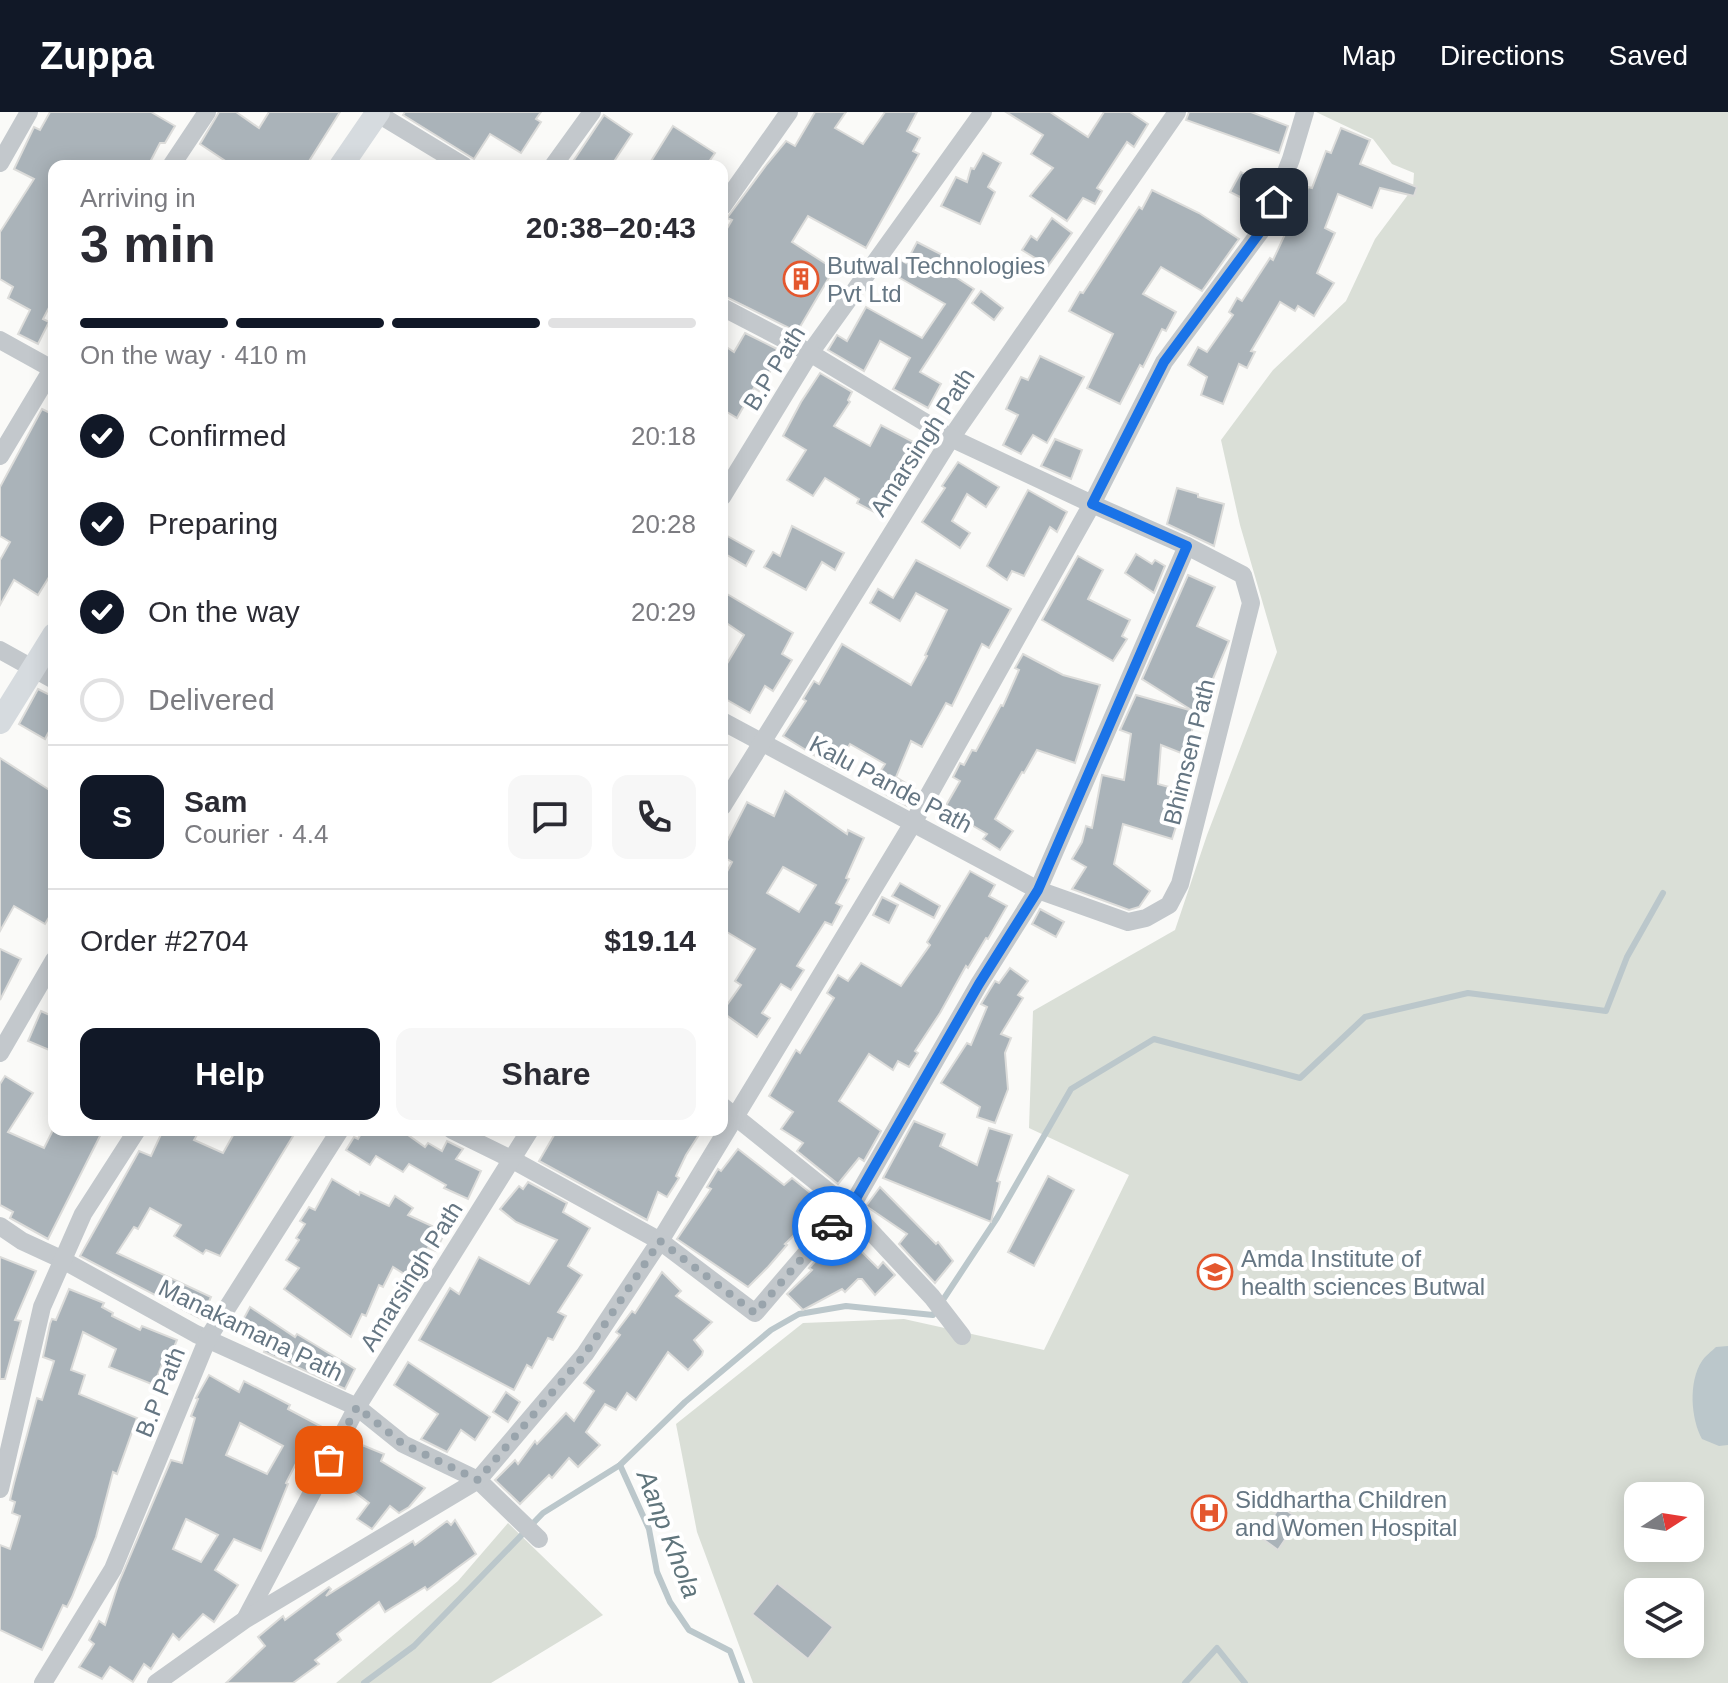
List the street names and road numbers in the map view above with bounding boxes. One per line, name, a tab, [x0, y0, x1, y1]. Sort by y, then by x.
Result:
street label: B.P Path	[738, 321, 810, 415]
street label: Amarsingh Path	[864, 363, 980, 521]
street label: Bhimsen Path	[1158, 676, 1220, 828]
street label: Kalu Pande Path	[805, 730, 977, 838]
street label: Amarsingh Path	[354, 1196, 468, 1356]
street label: Manakamana Path	[155, 1274, 347, 1386]
street label: B.P Path	[130, 1343, 190, 1441]

